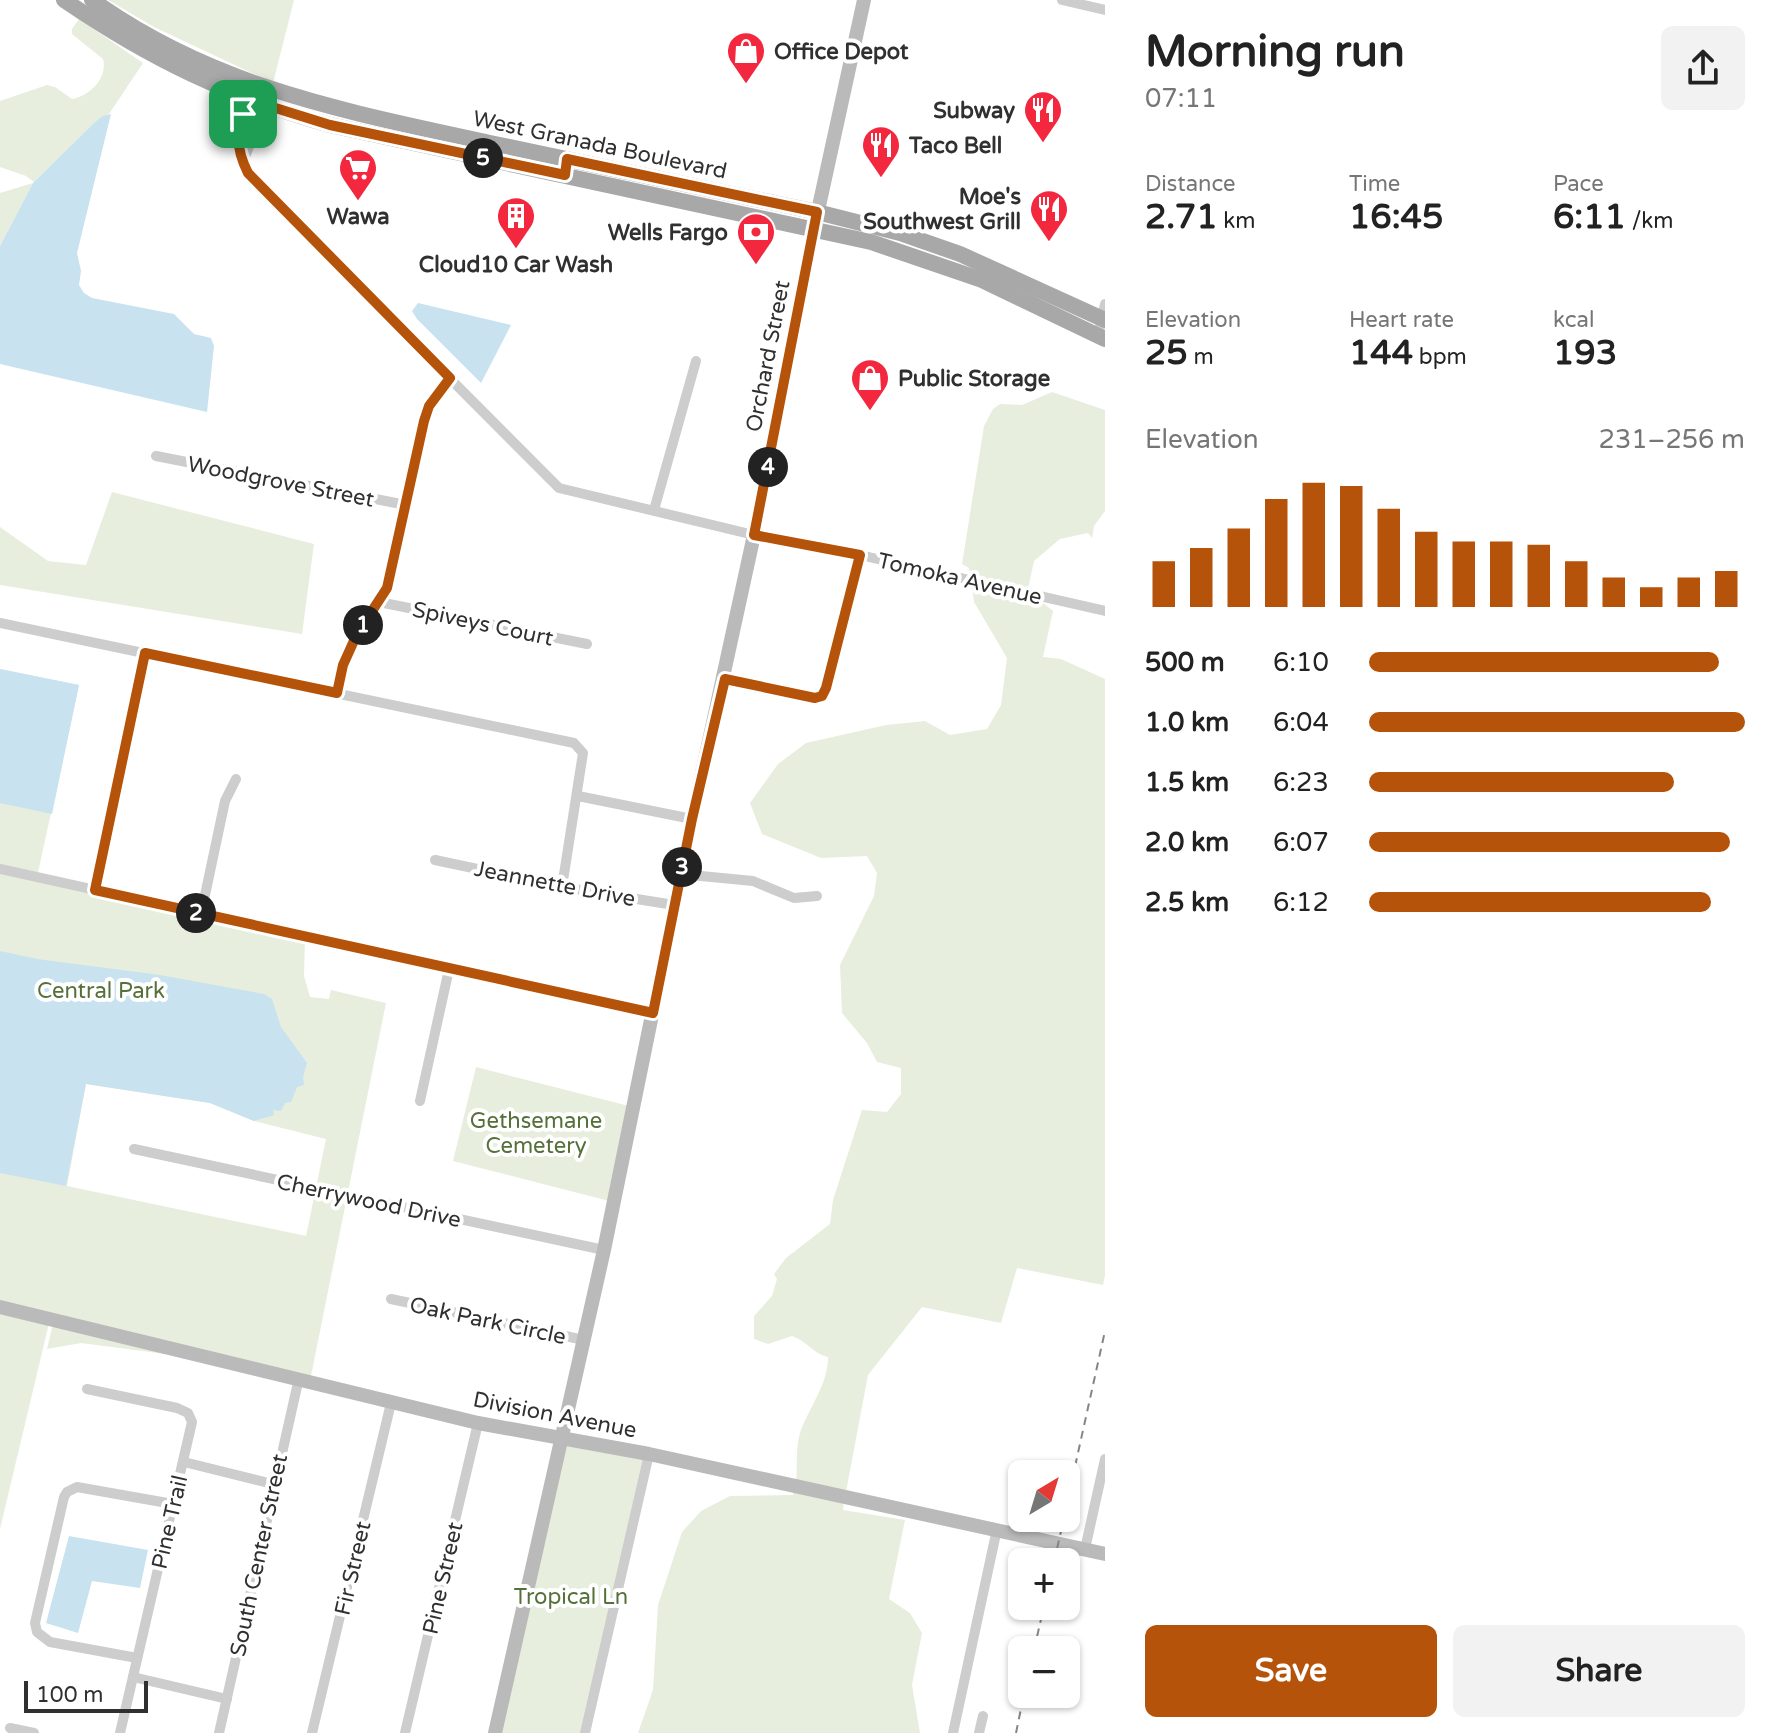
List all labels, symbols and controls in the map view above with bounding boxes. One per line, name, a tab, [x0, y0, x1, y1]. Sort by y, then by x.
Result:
text: Morning run	[1145, 26, 1405, 79]
button: share	[1661, 26, 1745, 110]
shop icon: Office Depot	[725, 30, 767, 85]
place label: Office Depot	[774, 39, 909, 65]
pin	[209, 80, 277, 148]
text: 07:11	[1145, 83, 1217, 114]
restaurant icon: Subway	[1022, 89, 1064, 144]
icon: arrive	[221, 92, 265, 136]
place label: Subway	[933, 98, 1015, 124]
street label: West Granada Boulevard	[470, 105, 729, 185]
restaurant icon: Taco Bell	[860, 124, 902, 179]
place label: Taco Bell	[908, 133, 1002, 159]
pin: 5	[463, 138, 503, 178]
text: 5	[476, 145, 490, 171]
supermarket icon: Wawa	[337, 147, 379, 202]
text: Distance	[1145, 171, 1236, 197]
text: Time	[1349, 171, 1400, 197]
text: Pace	[1553, 171, 1604, 197]
place label: Moe's Southwest Grill	[863, 184, 1021, 235]
restaurant icon: Moe's Southwest Grill	[1028, 188, 1070, 243]
building icon: Cloud10 Car Wash	[495, 195, 537, 250]
text: 2.71	[1145, 197, 1218, 238]
text: 16:45	[1349, 197, 1443, 238]
text: 6:11	[1553, 197, 1626, 238]
place label: Wawa	[326, 204, 390, 230]
text: km	[1218, 208, 1255, 234]
text: /km	[1626, 208, 1674, 234]
bank icon: Wells Fargo	[735, 211, 777, 266]
place label: Wells Fargo	[608, 220, 728, 246]
place label: Cloud10 Car Wash	[419, 252, 613, 278]
street label: Orchard Street	[741, 278, 795, 434]
text: Elevation	[1145, 307, 1241, 333]
text: Heart rate	[1349, 307, 1454, 333]
text: kcal	[1553, 307, 1594, 333]
text: 25	[1145, 333, 1188, 374]
text: 144	[1349, 333, 1413, 374]
text: 193	[1553, 333, 1617, 374]
text: m	[1188, 344, 1214, 370]
text: bpm	[1413, 344, 1467, 370]
shop icon: Public Storage	[849, 357, 891, 412]
place label: Public Storage	[898, 366, 1050, 392]
text: Elevation	[1145, 424, 1259, 455]
text: 231–256 m	[1599, 424, 1745, 455]
pin: 4	[748, 447, 788, 487]
street label: Woodgrove Street	[185, 451, 376, 513]
text: 4	[761, 454, 775, 480]
street label: Tomoka Avenue	[875, 547, 1044, 610]
street label: Spiveys Court	[410, 596, 556, 652]
pin: 1	[343, 605, 383, 645]
text: 1	[356, 612, 370, 638]
text: 500 m	[1145, 647, 1225, 678]
text: 6:10	[1273, 647, 1329, 678]
text: 1.0 km	[1145, 707, 1229, 738]
text: 6:04	[1273, 707, 1329, 738]
text: 1.5 km	[1145, 767, 1229, 798]
text: 6:23	[1273, 767, 1329, 798]
text: 2.0 km	[1145, 827, 1229, 858]
text: 6:07	[1273, 827, 1329, 858]
pin: 3	[662, 847, 702, 887]
text: 3	[675, 854, 689, 880]
street label: Jeannette Drive	[472, 856, 637, 912]
text: 2.5 km	[1145, 887, 1229, 918]
text: 6:12	[1273, 887, 1329, 918]
pin: 2	[176, 893, 216, 933]
text: 2	[189, 900, 203, 926]
park label: Central Park	[37, 978, 165, 1004]
park label: Gethsemane Cemetery	[470, 1108, 602, 1159]
street label: Cherrywood Drive	[274, 1169, 463, 1233]
street label: Oak Park Circle	[407, 1292, 568, 1350]
street label: Division Avenue	[471, 1386, 639, 1444]
street label: South Center Street	[225, 1452, 293, 1659]
north arrow	[1008, 1460, 1080, 1532]
map controls	[1008, 1460, 1080, 1708]
street label: Pine Trail	[147, 1473, 193, 1572]
street label: Fir Street	[330, 1519, 376, 1618]
street label: Pine Street	[417, 1519, 469, 1637]
button: +	[1008, 1548, 1080, 1620]
park label: Tropical Ln	[514, 1584, 628, 1610]
button: Save	[1145, 1625, 1437, 1717]
button: Share	[1453, 1625, 1745, 1717]
button: −	[1008, 1636, 1080, 1708]
scale bar	[24, 1677, 148, 1713]
text: 100 m	[36, 1682, 103, 1708]

